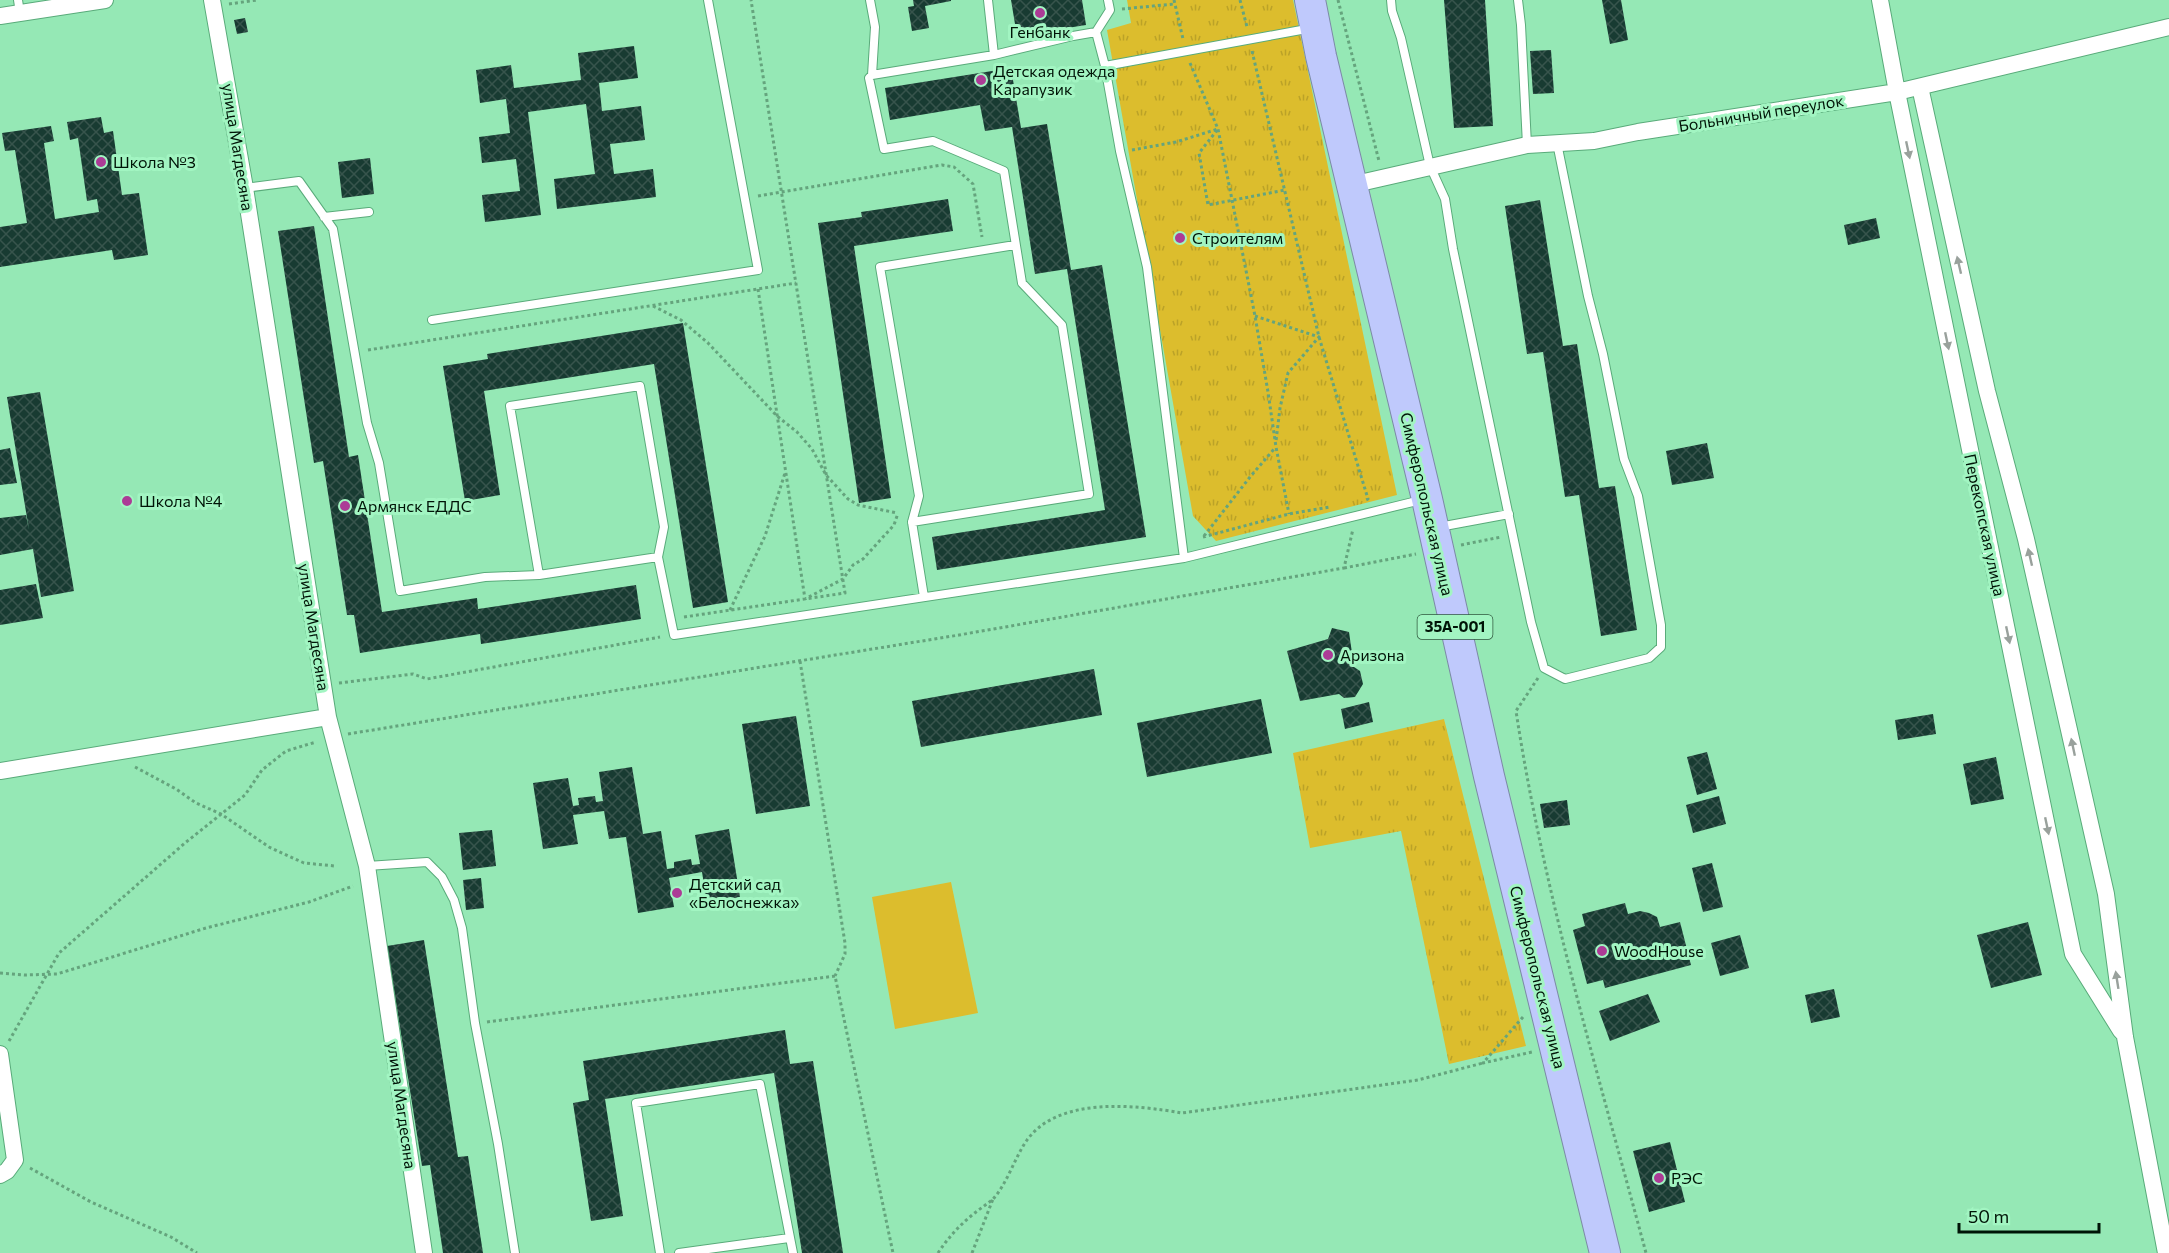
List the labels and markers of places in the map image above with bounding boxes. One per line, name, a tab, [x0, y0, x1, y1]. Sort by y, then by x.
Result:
marker: Генбанк	[1033, 6, 1047, 20]
place label: Генбанк	[1009, 22, 1071, 41]
place label: Детская одежда Карапузик	[993, 61, 1115, 98]
marker: Детская одежда Карапузик	[974, 73, 988, 87]
place label: Школа №3	[113, 152, 196, 171]
marker: Школа №3	[94, 155, 108, 169]
place label: Строителям	[1192, 228, 1283, 247]
marker: Строителям	[1173, 231, 1187, 245]
place label: Школа №4	[139, 491, 223, 510]
marker: Школа №4	[120, 494, 134, 508]
place label: Армянск ЕДДС	[357, 496, 472, 515]
marker: Армянск ЕДДС	[338, 499, 352, 513]
place label: Аризона	[1340, 645, 1404, 664]
marker: Аризона	[1321, 648, 1335, 662]
place label: Детский сад «Белоснежка»	[689, 874, 799, 911]
marker: Детский сад «Белоснежка»	[670, 886, 684, 900]
place label: WoodHouse	[1614, 941, 1704, 960]
marker: WoodHouse	[1595, 944, 1609, 958]
place label: РЭС	[1671, 1168, 1703, 1187]
marker: РЭС	[1652, 1171, 1666, 1185]

